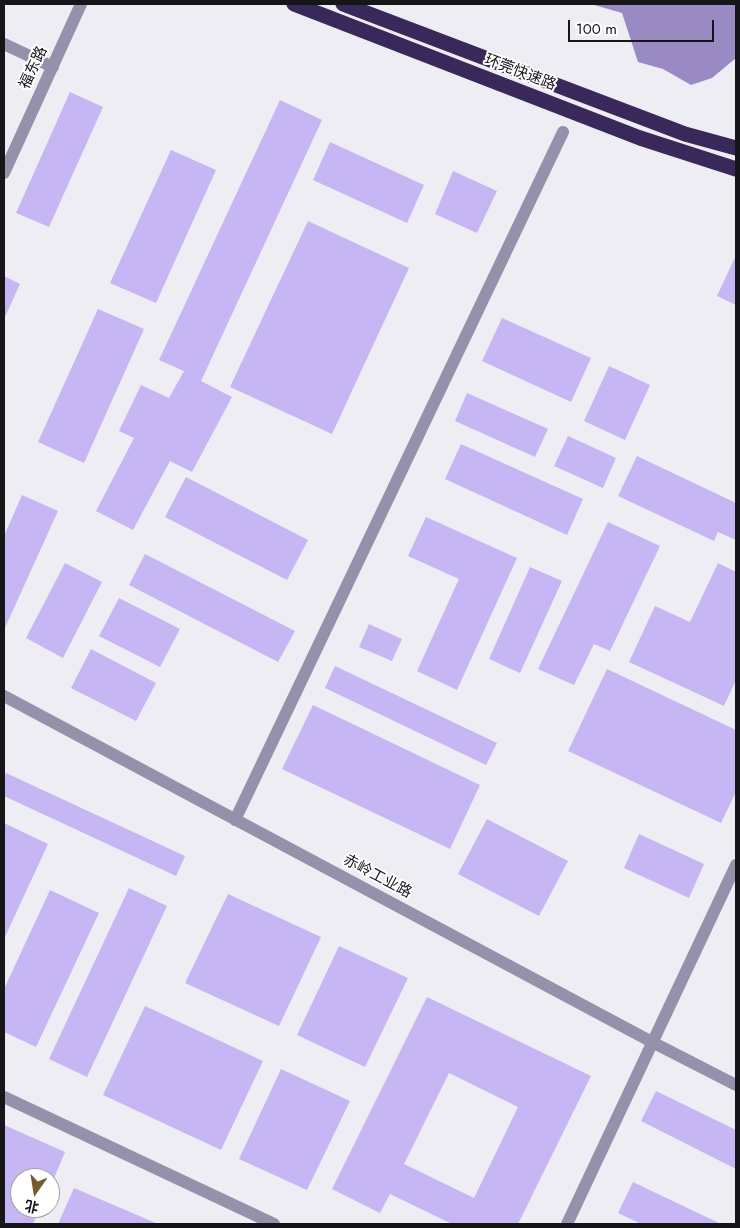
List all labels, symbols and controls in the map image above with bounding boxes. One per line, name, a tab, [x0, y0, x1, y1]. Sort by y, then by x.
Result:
scale bar	[570, 10, 716, 42]
text: 100 m	[576, 18, 617, 40]
street label: 福东路	[16, 44, 52, 92]
street label: 环莞快速路	[482, 51, 558, 95]
street label: 赤岭工业路	[340, 851, 414, 903]
north arrow	[10, 1168, 60, 1218]
text: 北	[23, 1195, 41, 1218]

